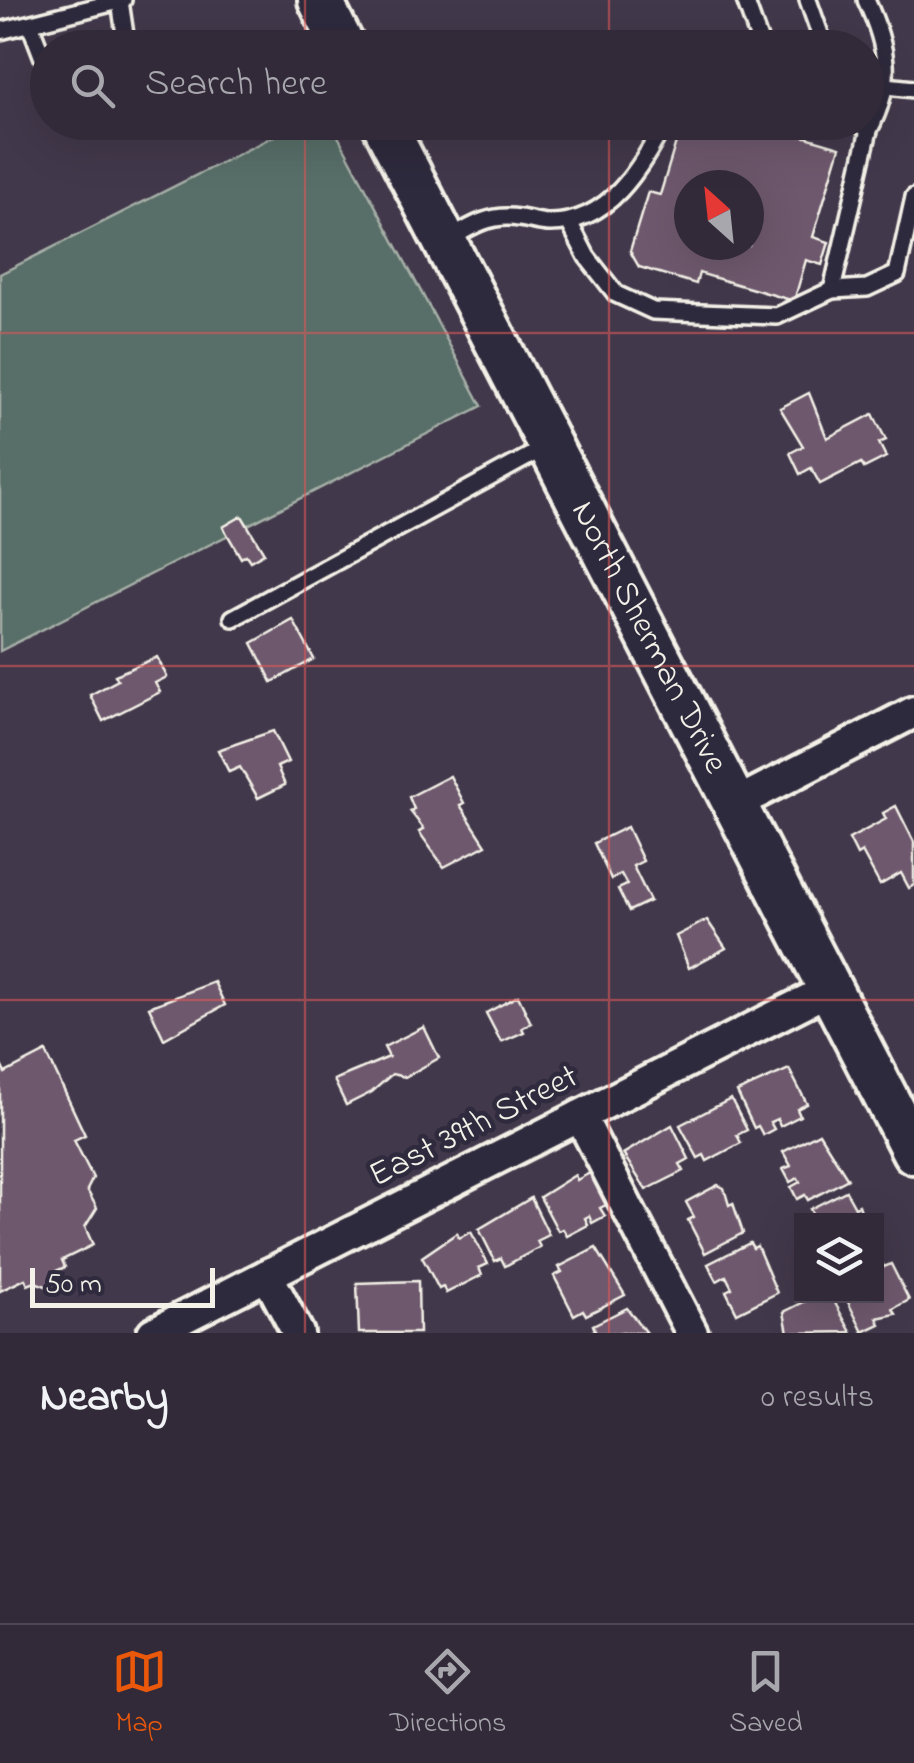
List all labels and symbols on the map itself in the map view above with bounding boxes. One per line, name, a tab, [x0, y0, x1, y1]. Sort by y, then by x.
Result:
north arrow	[674, 170, 764, 260]
street label: North Sherman Drive	[557, 492, 740, 783]
street label: East 39th Street	[361, 1052, 588, 1202]
scale bar	[30, 1263, 215, 1308]

